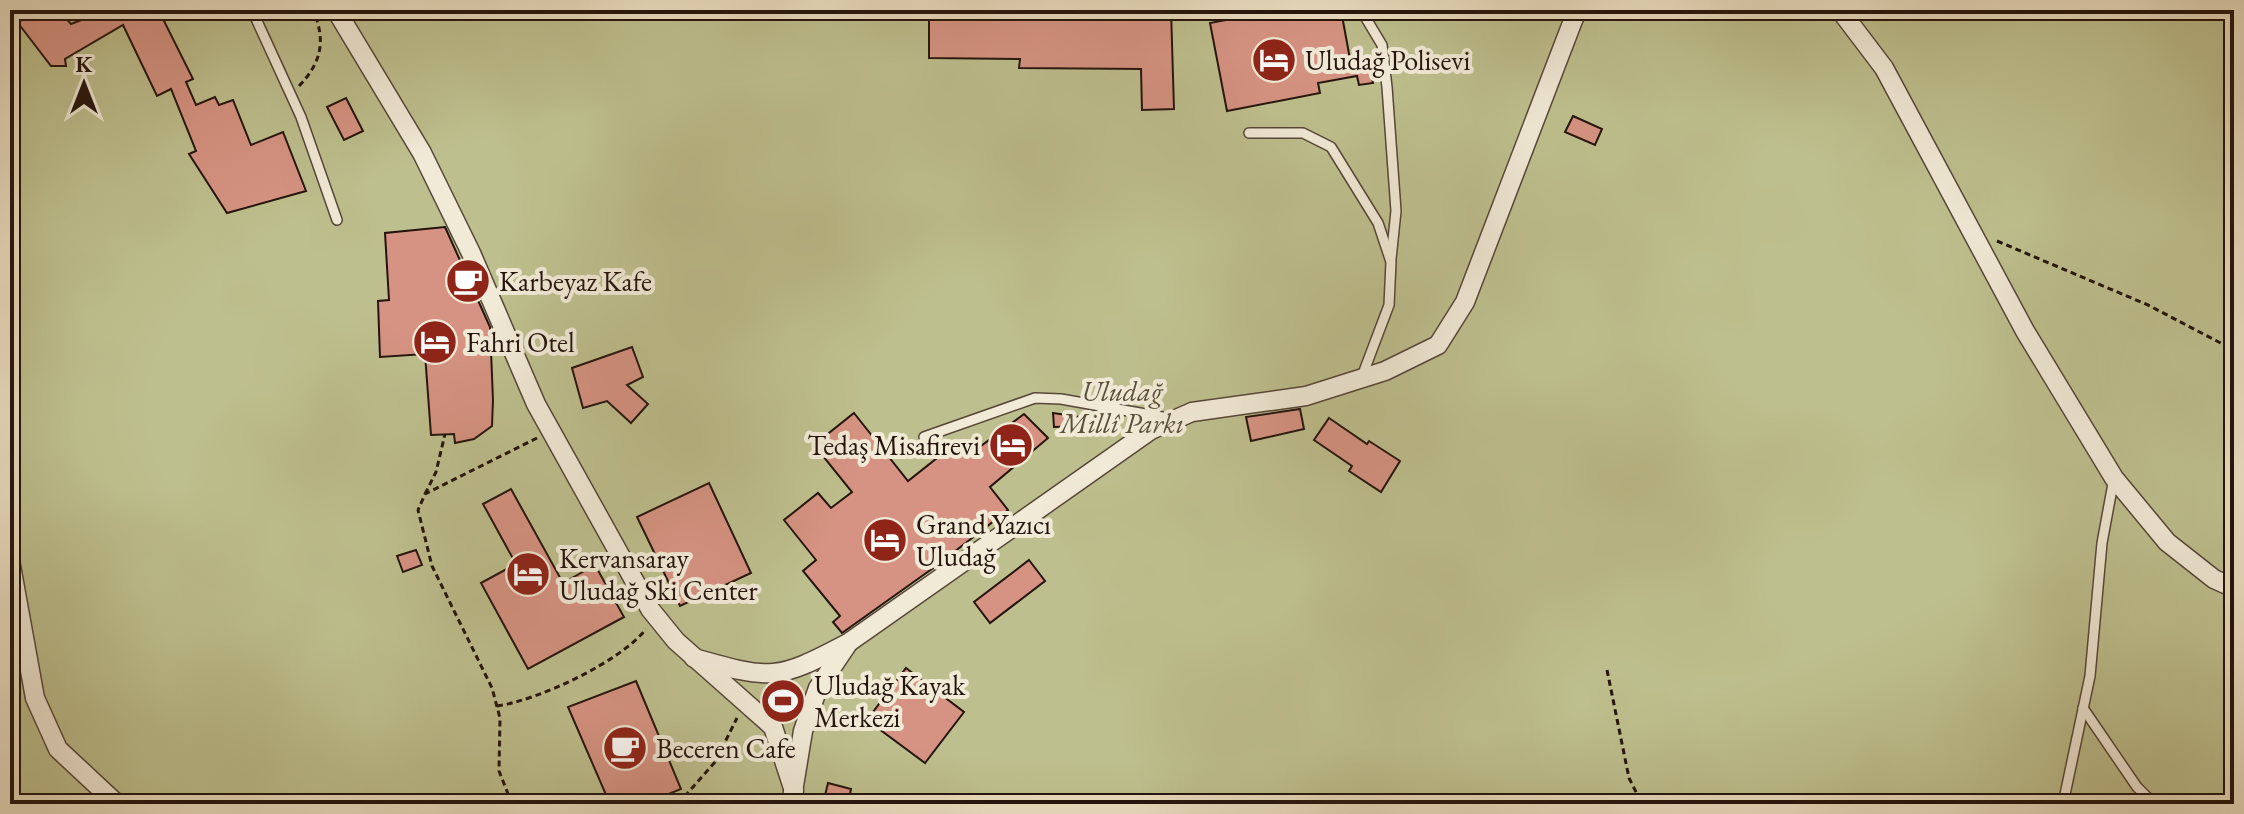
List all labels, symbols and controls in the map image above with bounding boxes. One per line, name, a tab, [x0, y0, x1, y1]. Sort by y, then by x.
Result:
hotel icon: Uludağ Polisevi	[1250, 36, 1298, 84]
place label: Uludağ Polisevi	[1305, 42, 1471, 78]
north arrow	[44, 44, 124, 124]
text: K	[76, 50, 93, 79]
cafe icon: Karbeyaz Kafe	[444, 257, 492, 305]
place label: Karbeyaz Kafe	[499, 263, 652, 299]
hotel icon: Fahri Otel	[411, 318, 459, 366]
place label: Fahri Otel	[466, 324, 575, 360]
park label: Uludağ Millî Parkı	[1058, 373, 1184, 441]
hotel icon: Tedaş Misafirevi	[987, 421, 1035, 469]
place label: Tedaş Misafirevi	[807, 427, 980, 463]
place label: Grand Yazıcı Uludağ	[916, 506, 1051, 574]
hotel icon: Grand Yazıcı Uludağ	[861, 516, 909, 564]
place label: Kervansaray Uludağ Ski Center	[559, 540, 758, 608]
hotel icon: Kervansaray Uludağ Ski Center	[504, 550, 552, 598]
place label: Uludağ Kayak Merkezi	[814, 667, 966, 735]
sports icon: Uludağ Kayak Merkezi	[759, 677, 807, 725]
cafe icon: Beceren Cafe	[601, 724, 649, 772]
place label: Beceren Cafe	[656, 730, 796, 766]

